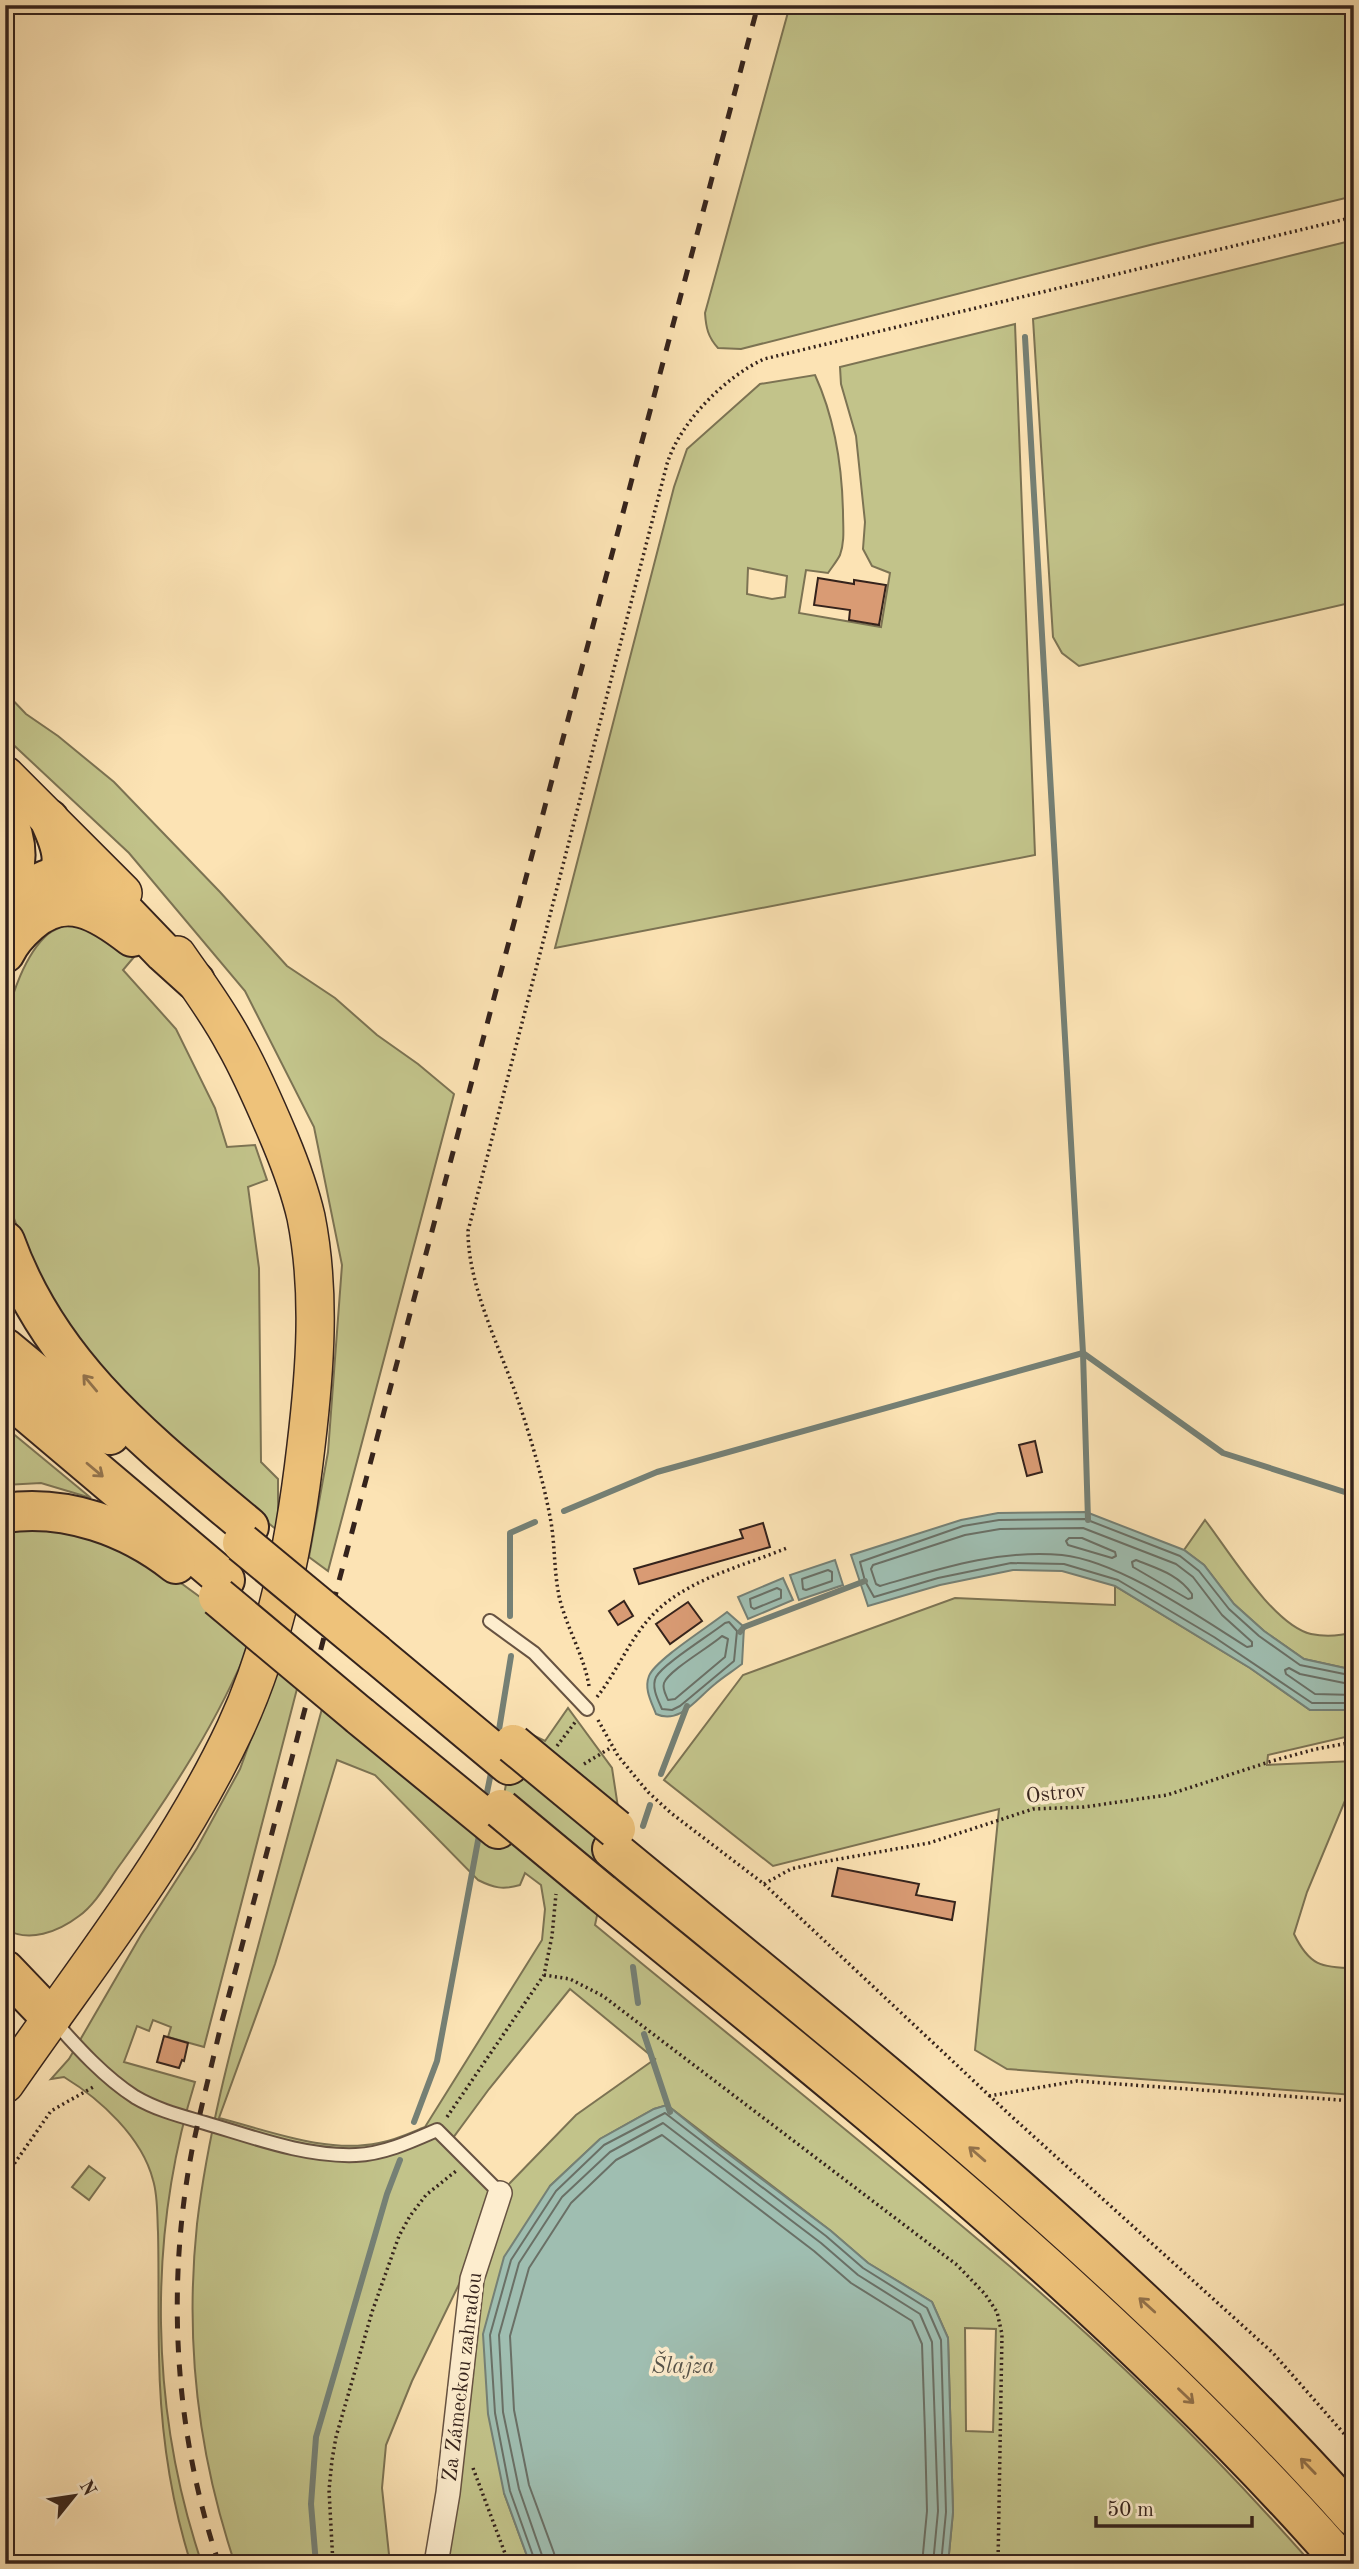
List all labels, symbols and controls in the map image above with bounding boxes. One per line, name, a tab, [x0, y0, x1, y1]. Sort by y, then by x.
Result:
one-way arrow	[82, 1374, 98, 1392]
one-way arrow	[85, 1462, 103, 1478]
street label: Ostrov	[1025, 1780, 1087, 1808]
one-way arrow	[968, 2146, 986, 2162]
street label: Za Zámeckou zahradou	[440, 2271, 486, 2483]
one-way arrow	[1138, 2297, 1156, 2313]
water label: Šlajza	[651, 2350, 715, 2379]
one-way arrow	[1177, 2388, 1194, 2405]
one-way arrow	[1299, 2458, 1316, 2475]
north arrow	[38, 2460, 108, 2530]
text: N	[75, 2478, 99, 2500]
scale bar	[1096, 2485, 1252, 2529]
text: 50 m	[1107, 2500, 1154, 2521]

